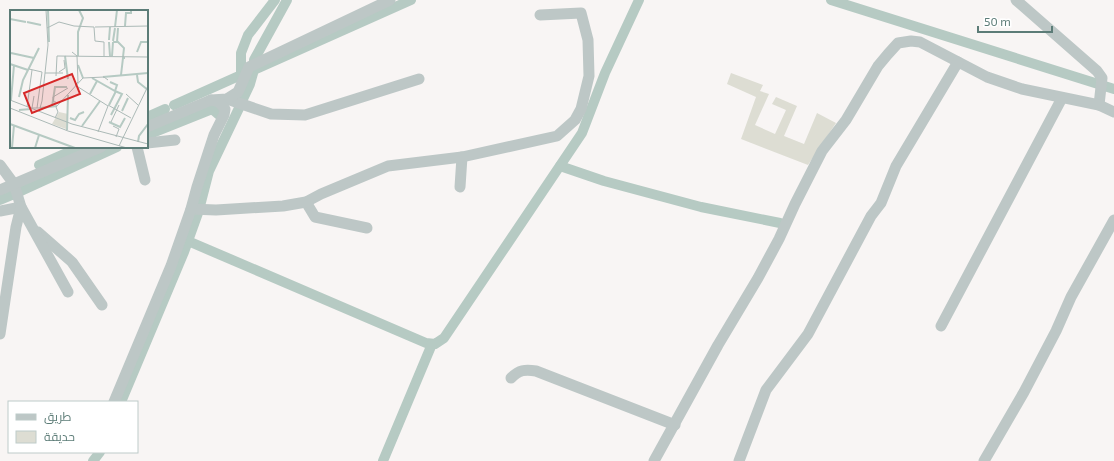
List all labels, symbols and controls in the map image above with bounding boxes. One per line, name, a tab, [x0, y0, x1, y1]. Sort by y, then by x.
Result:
scale bar	[978, 8, 1052, 34]
inset map	[10, 10, 148, 148]
text: 50 m	[984, 14, 1011, 28]
legend	[8, 401, 138, 453]
text: طريق	[44, 409, 72, 424]
text: حديقة	[44, 429, 75, 444]

